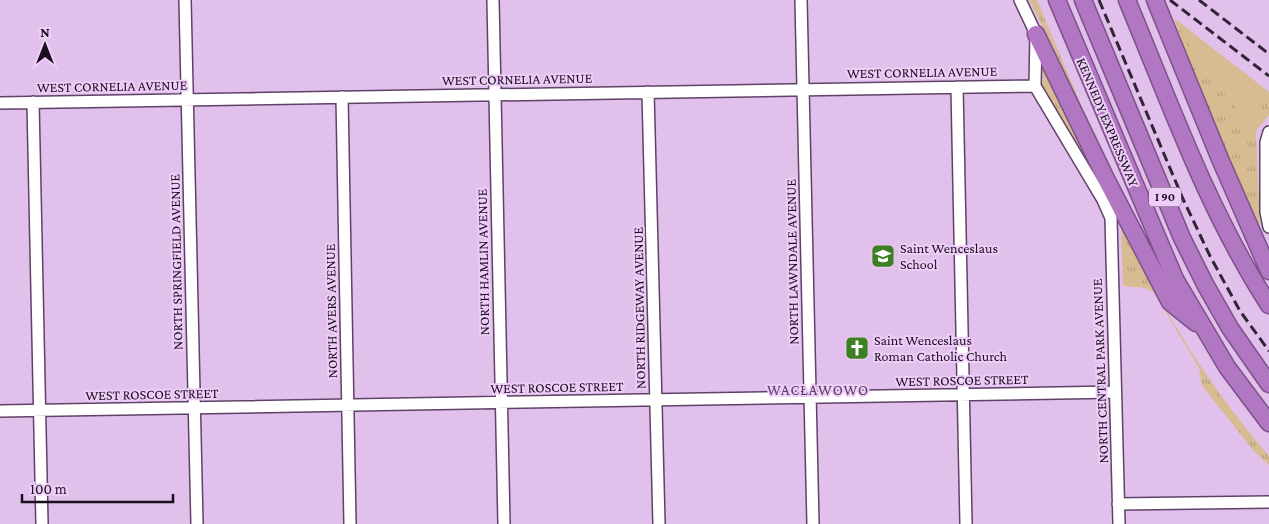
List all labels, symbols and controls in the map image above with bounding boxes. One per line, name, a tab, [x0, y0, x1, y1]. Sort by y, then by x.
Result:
north arrow	[20, 20, 70, 70]
text: N	[40, 24, 50, 40]
street label: KENNEDY EXPRESSWAY	[1074, 55, 1143, 189]
street label: WEST CORNELIA AVENUE	[847, 63, 998, 81]
street label: WEST CORNELIA AVENUE	[442, 70, 593, 88]
street label: WEST CORNELIA AVENUE	[37, 77, 188, 95]
street label: NORTH SPRINGFIELD AVENUE	[166, 173, 186, 350]
street label: NORTH LAWNDALE AVENUE	[783, 179, 801, 345]
street label: NORTH HAMLIN AVENUE	[474, 188, 492, 335]
road number: I 90	[1149, 188, 1181, 206]
street label: NORTH RIDGEWAY AVENUE	[630, 227, 648, 389]
place label: Saint Wenceslaus School	[900, 240, 998, 272]
street label: NORTH AVERS AVENUE	[322, 243, 340, 378]
school or university icon: Saint Wenceslaus School	[870, 243, 896, 269]
street label: NORTH CENTRAL PARK AVENUE	[1089, 278, 1111, 464]
place label: Saint Wenceslaus Roman Catholic Church	[874, 332, 1008, 364]
church icon: Saint Wenceslaus Roman Catholic Church	[844, 335, 870, 361]
street label: WEST ROSCOE STREET	[895, 371, 1029, 389]
street label: WEST ROSCOE STREET	[490, 378, 624, 396]
district label: WACŁAWOWO	[767, 382, 869, 398]
street label: WEST ROSCOE STREET	[85, 385, 219, 403]
scale bar	[22, 472, 174, 504]
text: 100 m	[30, 481, 67, 497]

